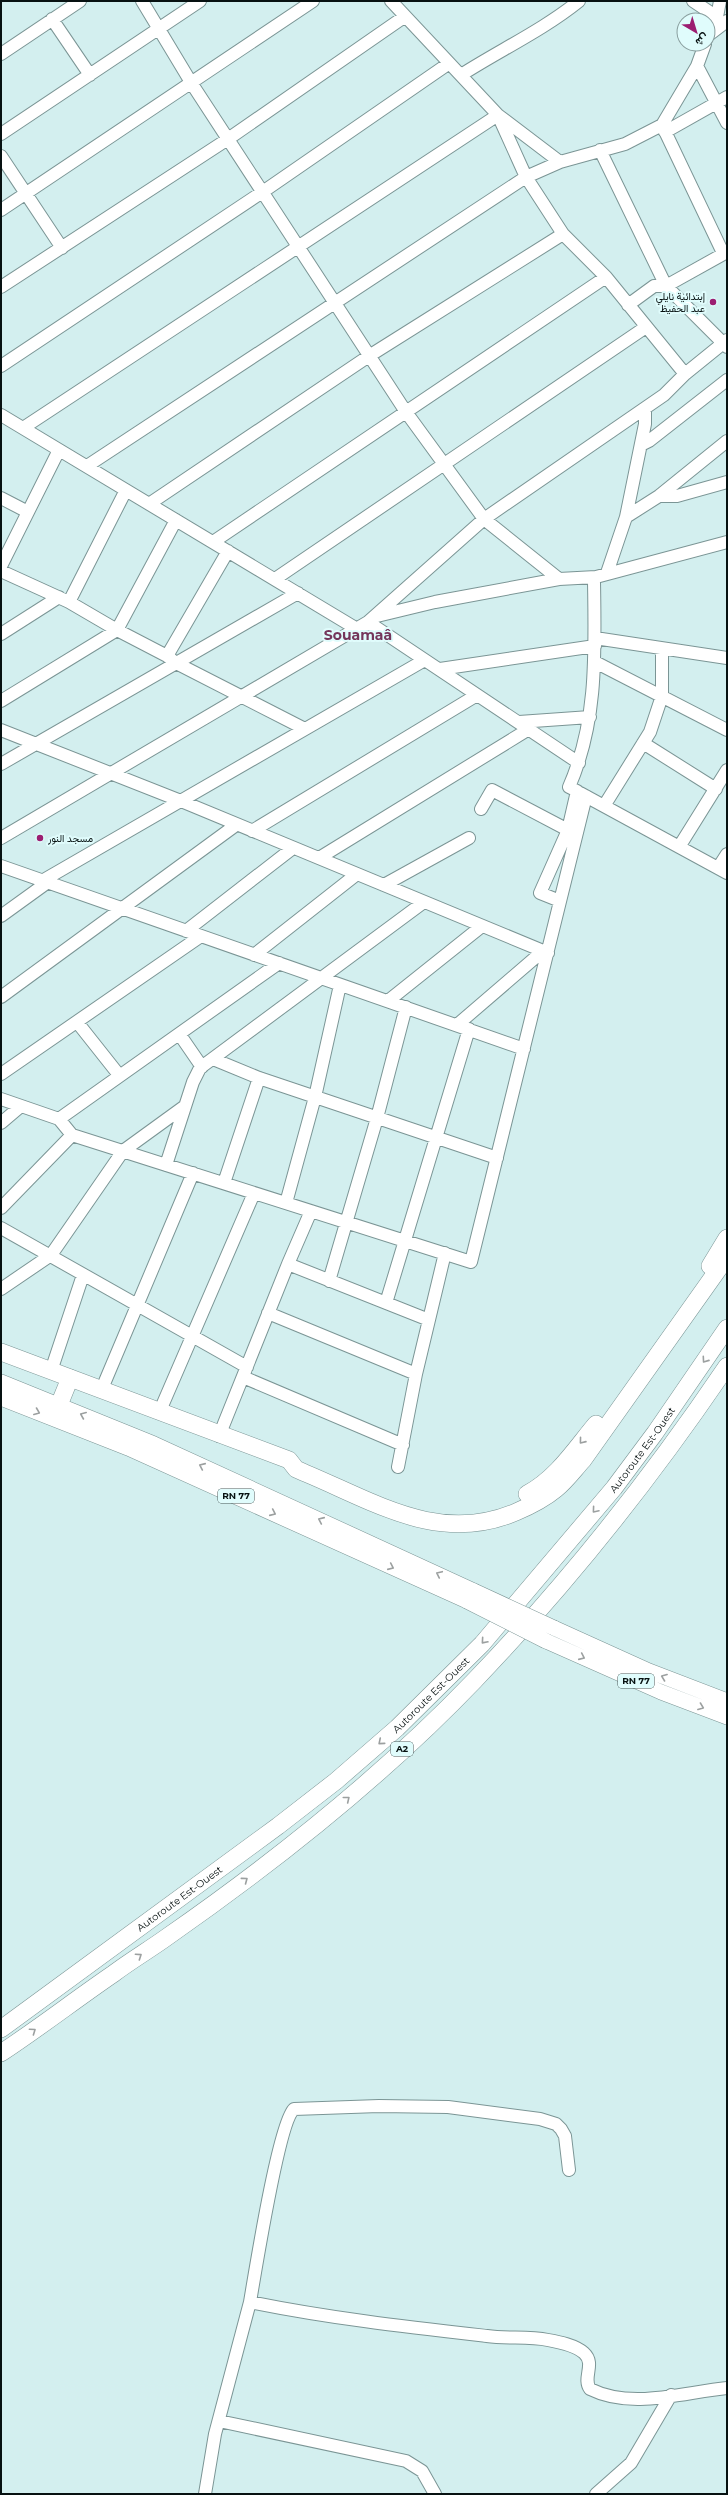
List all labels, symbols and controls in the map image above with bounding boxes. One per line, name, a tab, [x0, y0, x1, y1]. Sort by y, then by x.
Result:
north arrow	[676, 12, 716, 52]
text: ش	[693, 30, 712, 49]
place label: إبتدائية نايلي عبد الحفيظ	[656, 290, 706, 315]
marker: إبتدائية نايلي عبد الحفيظ	[708, 297, 718, 307]
district label: Souamaâ	[324, 626, 392, 644]
place label: مسجد النور	[47, 832, 93, 845]
marker: مسجد النور	[35, 833, 45, 843]
one-way arrow	[703, 1356, 710, 1363]
street label: Autoroute Est-Ouest	[607, 1405, 678, 1496]
one-way arrow	[34, 1408, 41, 1416]
one-way arrow	[80, 1412, 87, 1420]
one-way arrow	[580, 1436, 587, 1443]
one-way arrow	[199, 1463, 207, 1471]
road number: RN 77	[218, 1489, 254, 1503]
one-way arrow	[593, 1506, 600, 1513]
one-way arrow	[268, 1508, 276, 1516]
one-way arrow	[317, 1517, 325, 1525]
one-way arrow	[387, 1562, 394, 1570]
one-way arrow	[436, 1571, 443, 1579]
one-way arrow	[481, 1637, 488, 1644]
one-way arrow	[577, 1652, 585, 1660]
street label: Autoroute Est-Ouest	[390, 1654, 472, 1736]
road number: RN 77	[618, 1674, 654, 1688]
one-way arrow	[661, 1674, 668, 1682]
one-way arrow	[698, 1703, 705, 1711]
one-way arrow	[378, 1737, 386, 1744]
road number: A2	[391, 1742, 413, 1756]
one-way arrow	[342, 1797, 349, 1804]
street label: Autoroute Est-Ouest	[134, 1863, 225, 1934]
one-way arrow	[241, 1877, 248, 1885]
one-way arrow	[135, 1954, 142, 1961]
one-way arrow	[29, 2029, 36, 2036]

